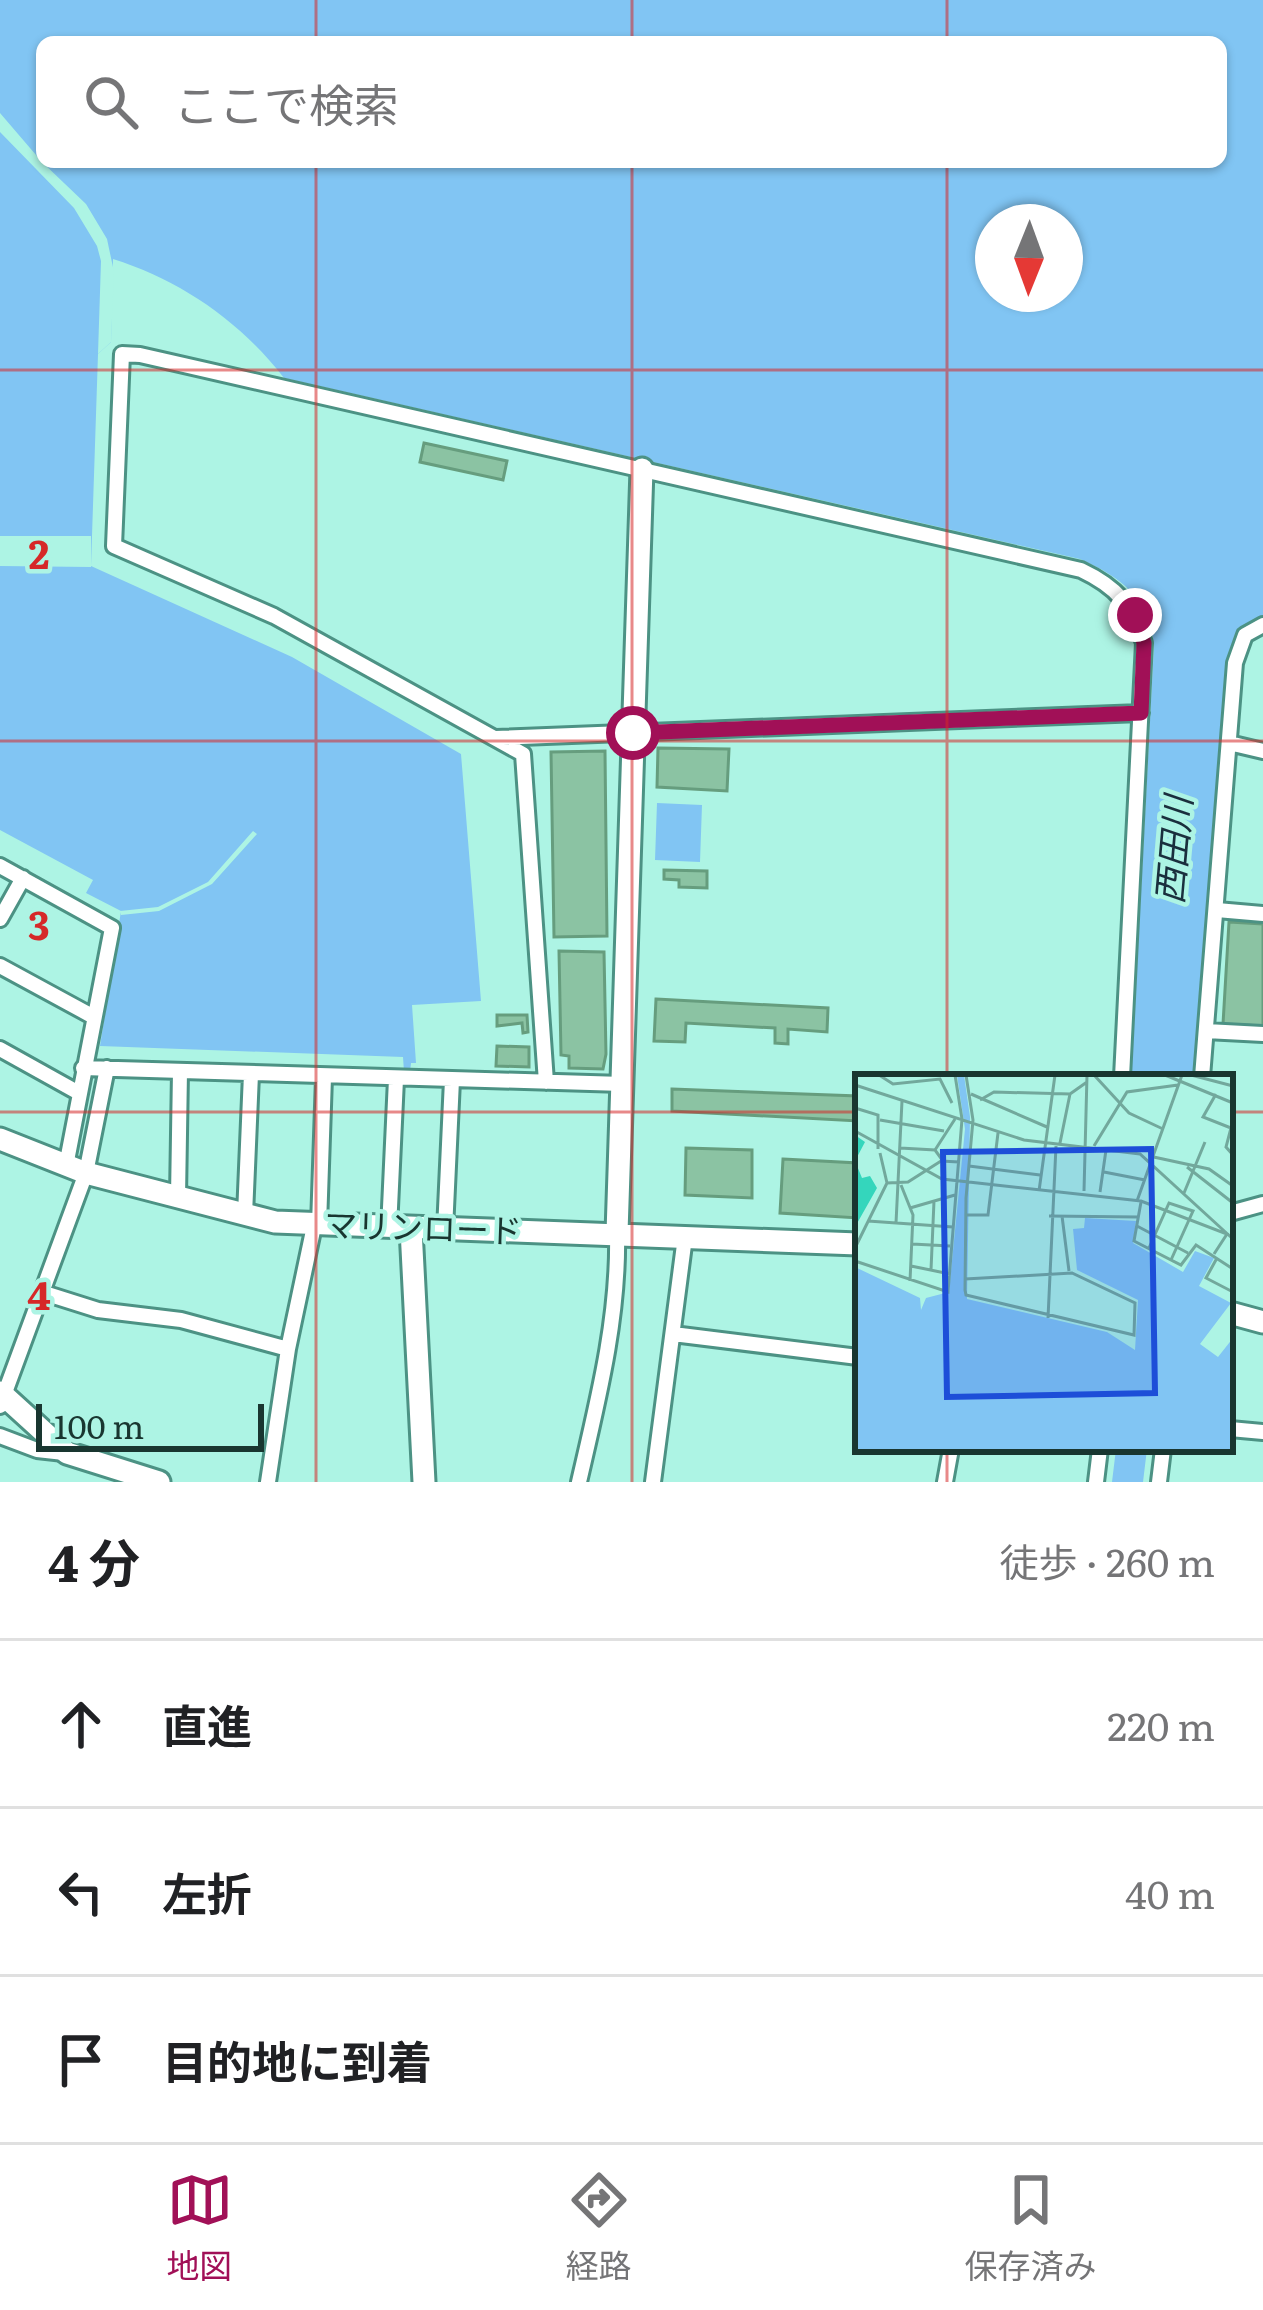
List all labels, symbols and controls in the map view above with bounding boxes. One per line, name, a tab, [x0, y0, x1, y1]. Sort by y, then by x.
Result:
search box	[36, 36, 1227, 168]
icon: search	[78, 69, 144, 135]
text: ここで検索	[174, 69, 399, 136]
north arrow	[975, 204, 1083, 312]
text: 2	[29, 523, 49, 581]
route end	[1108, 588, 1162, 642]
route start	[606, 706, 660, 760]
water label: 西田川	[1140, 790, 1203, 906]
text: 3	[28, 894, 50, 952]
inset map	[855, 1074, 1233, 1452]
street label: マリンロード	[323, 1198, 523, 1253]
text: 4	[27, 1264, 51, 1322]
scale bar	[36, 1398, 264, 1451]
text: 100 m	[54, 1400, 144, 1449]
text: 4 分	[48, 1522, 140, 1598]
text: 徒歩 · 260 m	[1000, 1531, 1215, 1589]
text: 直進	[162, 1690, 252, 1757]
icon: ahead	[48, 1691, 114, 1757]
text: 220 m	[1107, 1695, 1215, 1753]
text: 左折	[162, 1858, 252, 1925]
icon: left	[48, 1859, 114, 1925]
text: 40 m	[1125, 1863, 1215, 1921]
text: 目的地に到着	[162, 2026, 432, 2093]
icon: arrive	[48, 2027, 114, 2093]
tab: 地図	[167, 2167, 233, 2288]
tab: 経路	[566, 2167, 632, 2288]
tab: 保存済み	[965, 2167, 1097, 2288]

